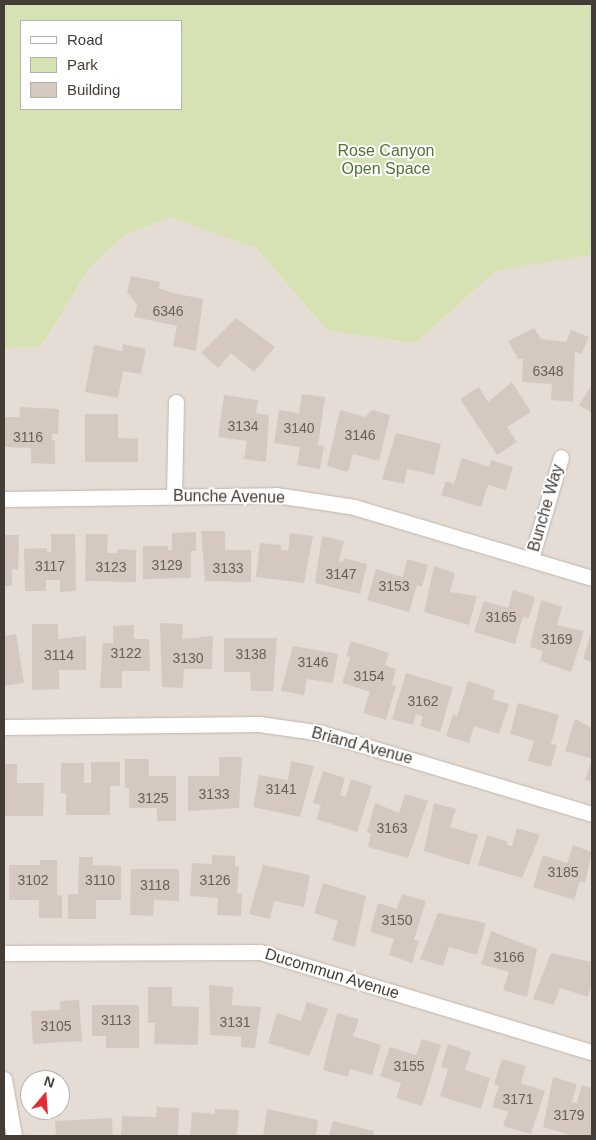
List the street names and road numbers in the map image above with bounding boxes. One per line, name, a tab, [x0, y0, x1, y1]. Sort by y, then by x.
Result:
street label: Bunche Way	[524, 462, 568, 554]
street label: Bunche Avenue	[172, 486, 286, 508]
street label: Briand Avenue	[309, 723, 415, 769]
street label: Ducommun Avenue	[262, 944, 402, 1004]

